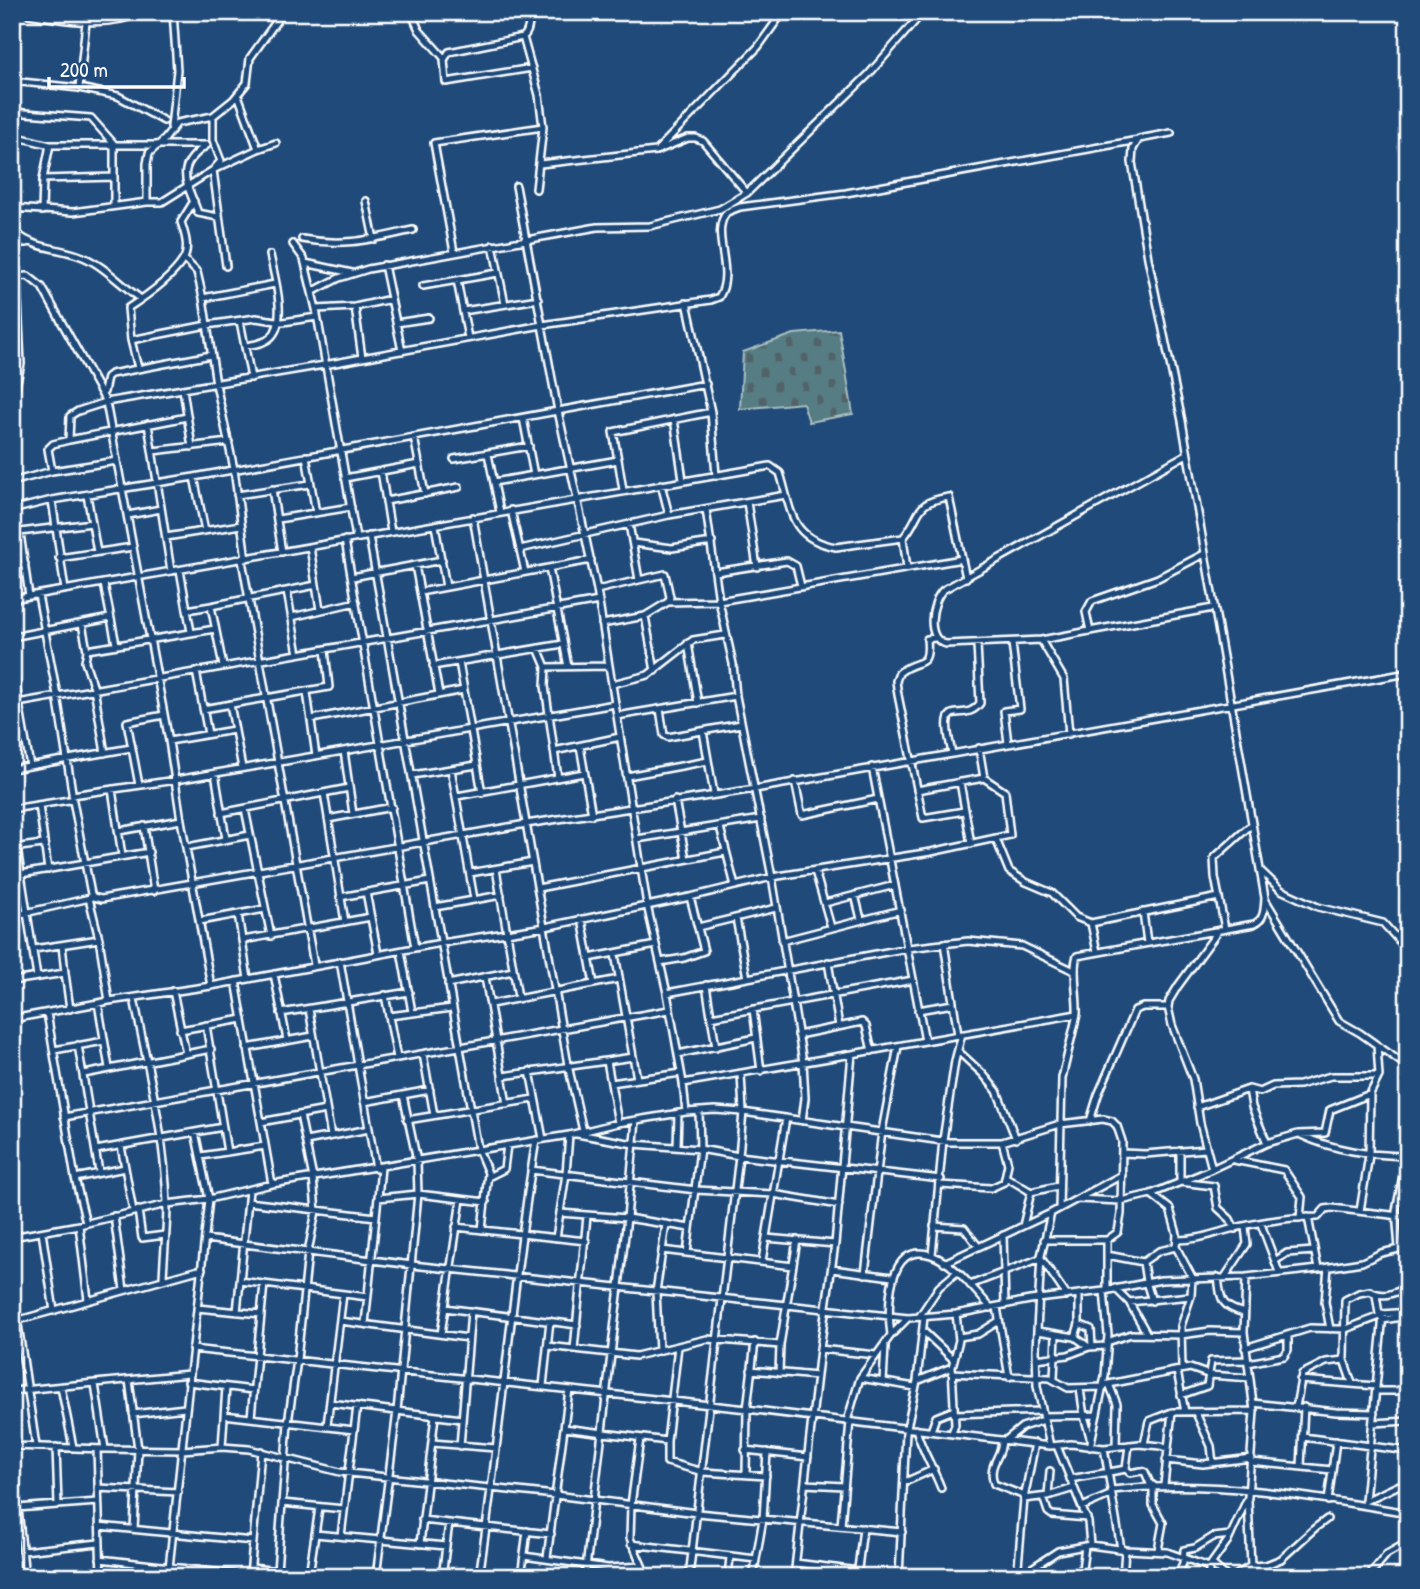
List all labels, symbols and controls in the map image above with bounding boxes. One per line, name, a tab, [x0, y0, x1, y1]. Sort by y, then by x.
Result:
scale bar	[49, 46, 184, 90]
text: 200 m	[60, 55, 108, 84]

